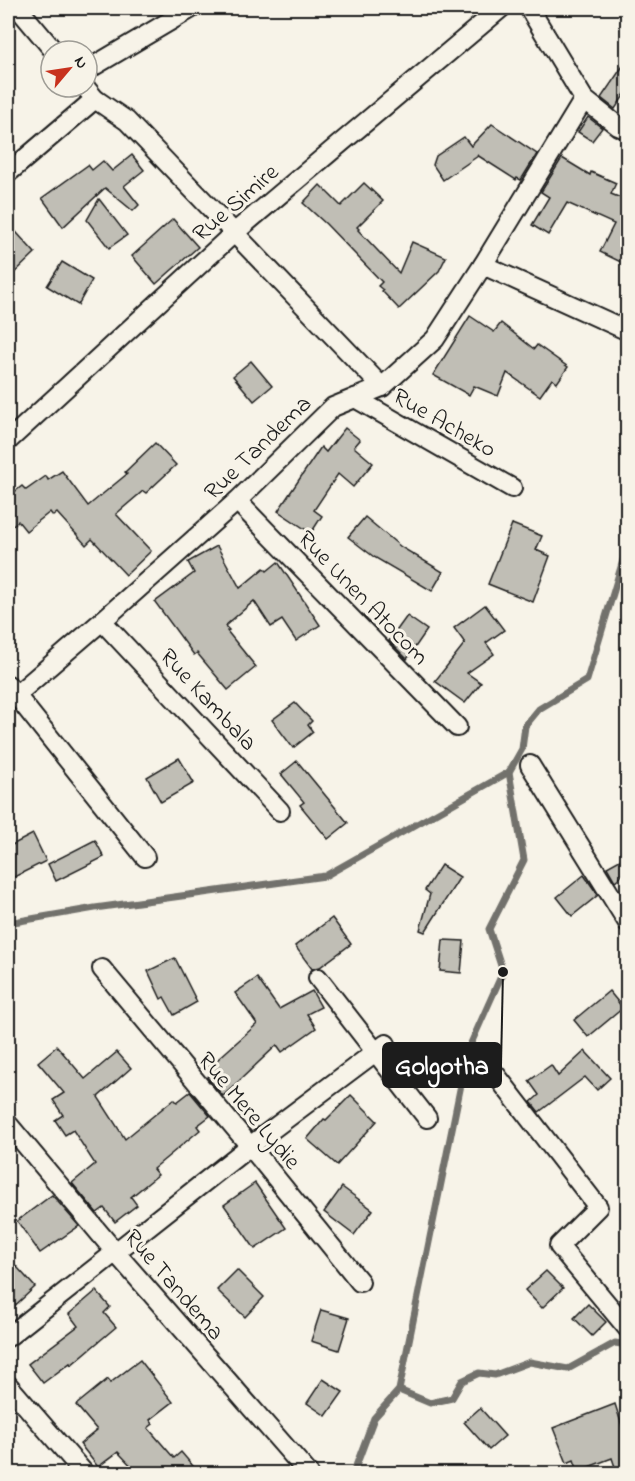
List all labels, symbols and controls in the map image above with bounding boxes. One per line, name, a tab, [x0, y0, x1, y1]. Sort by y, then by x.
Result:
north arrow	[39, 39, 99, 99]
text: N	[67, 52, 94, 73]
street label: Rue Simire	[186, 156, 288, 251]
street label: Rue Acheko	[386, 380, 502, 468]
street label: Rue Tandema	[197, 388, 321, 509]
street label: Rue Unen Atocom	[288, 523, 436, 674]
street label: Rue Kambala	[150, 641, 264, 760]
callout: Golgotha	[383, 1043, 501, 1087]
street label: Rue Mere Lydie	[187, 1045, 308, 1179]
text: Golgotha	[395, 1049, 489, 1088]
street label: Rue Tandema	[115, 1222, 232, 1349]

